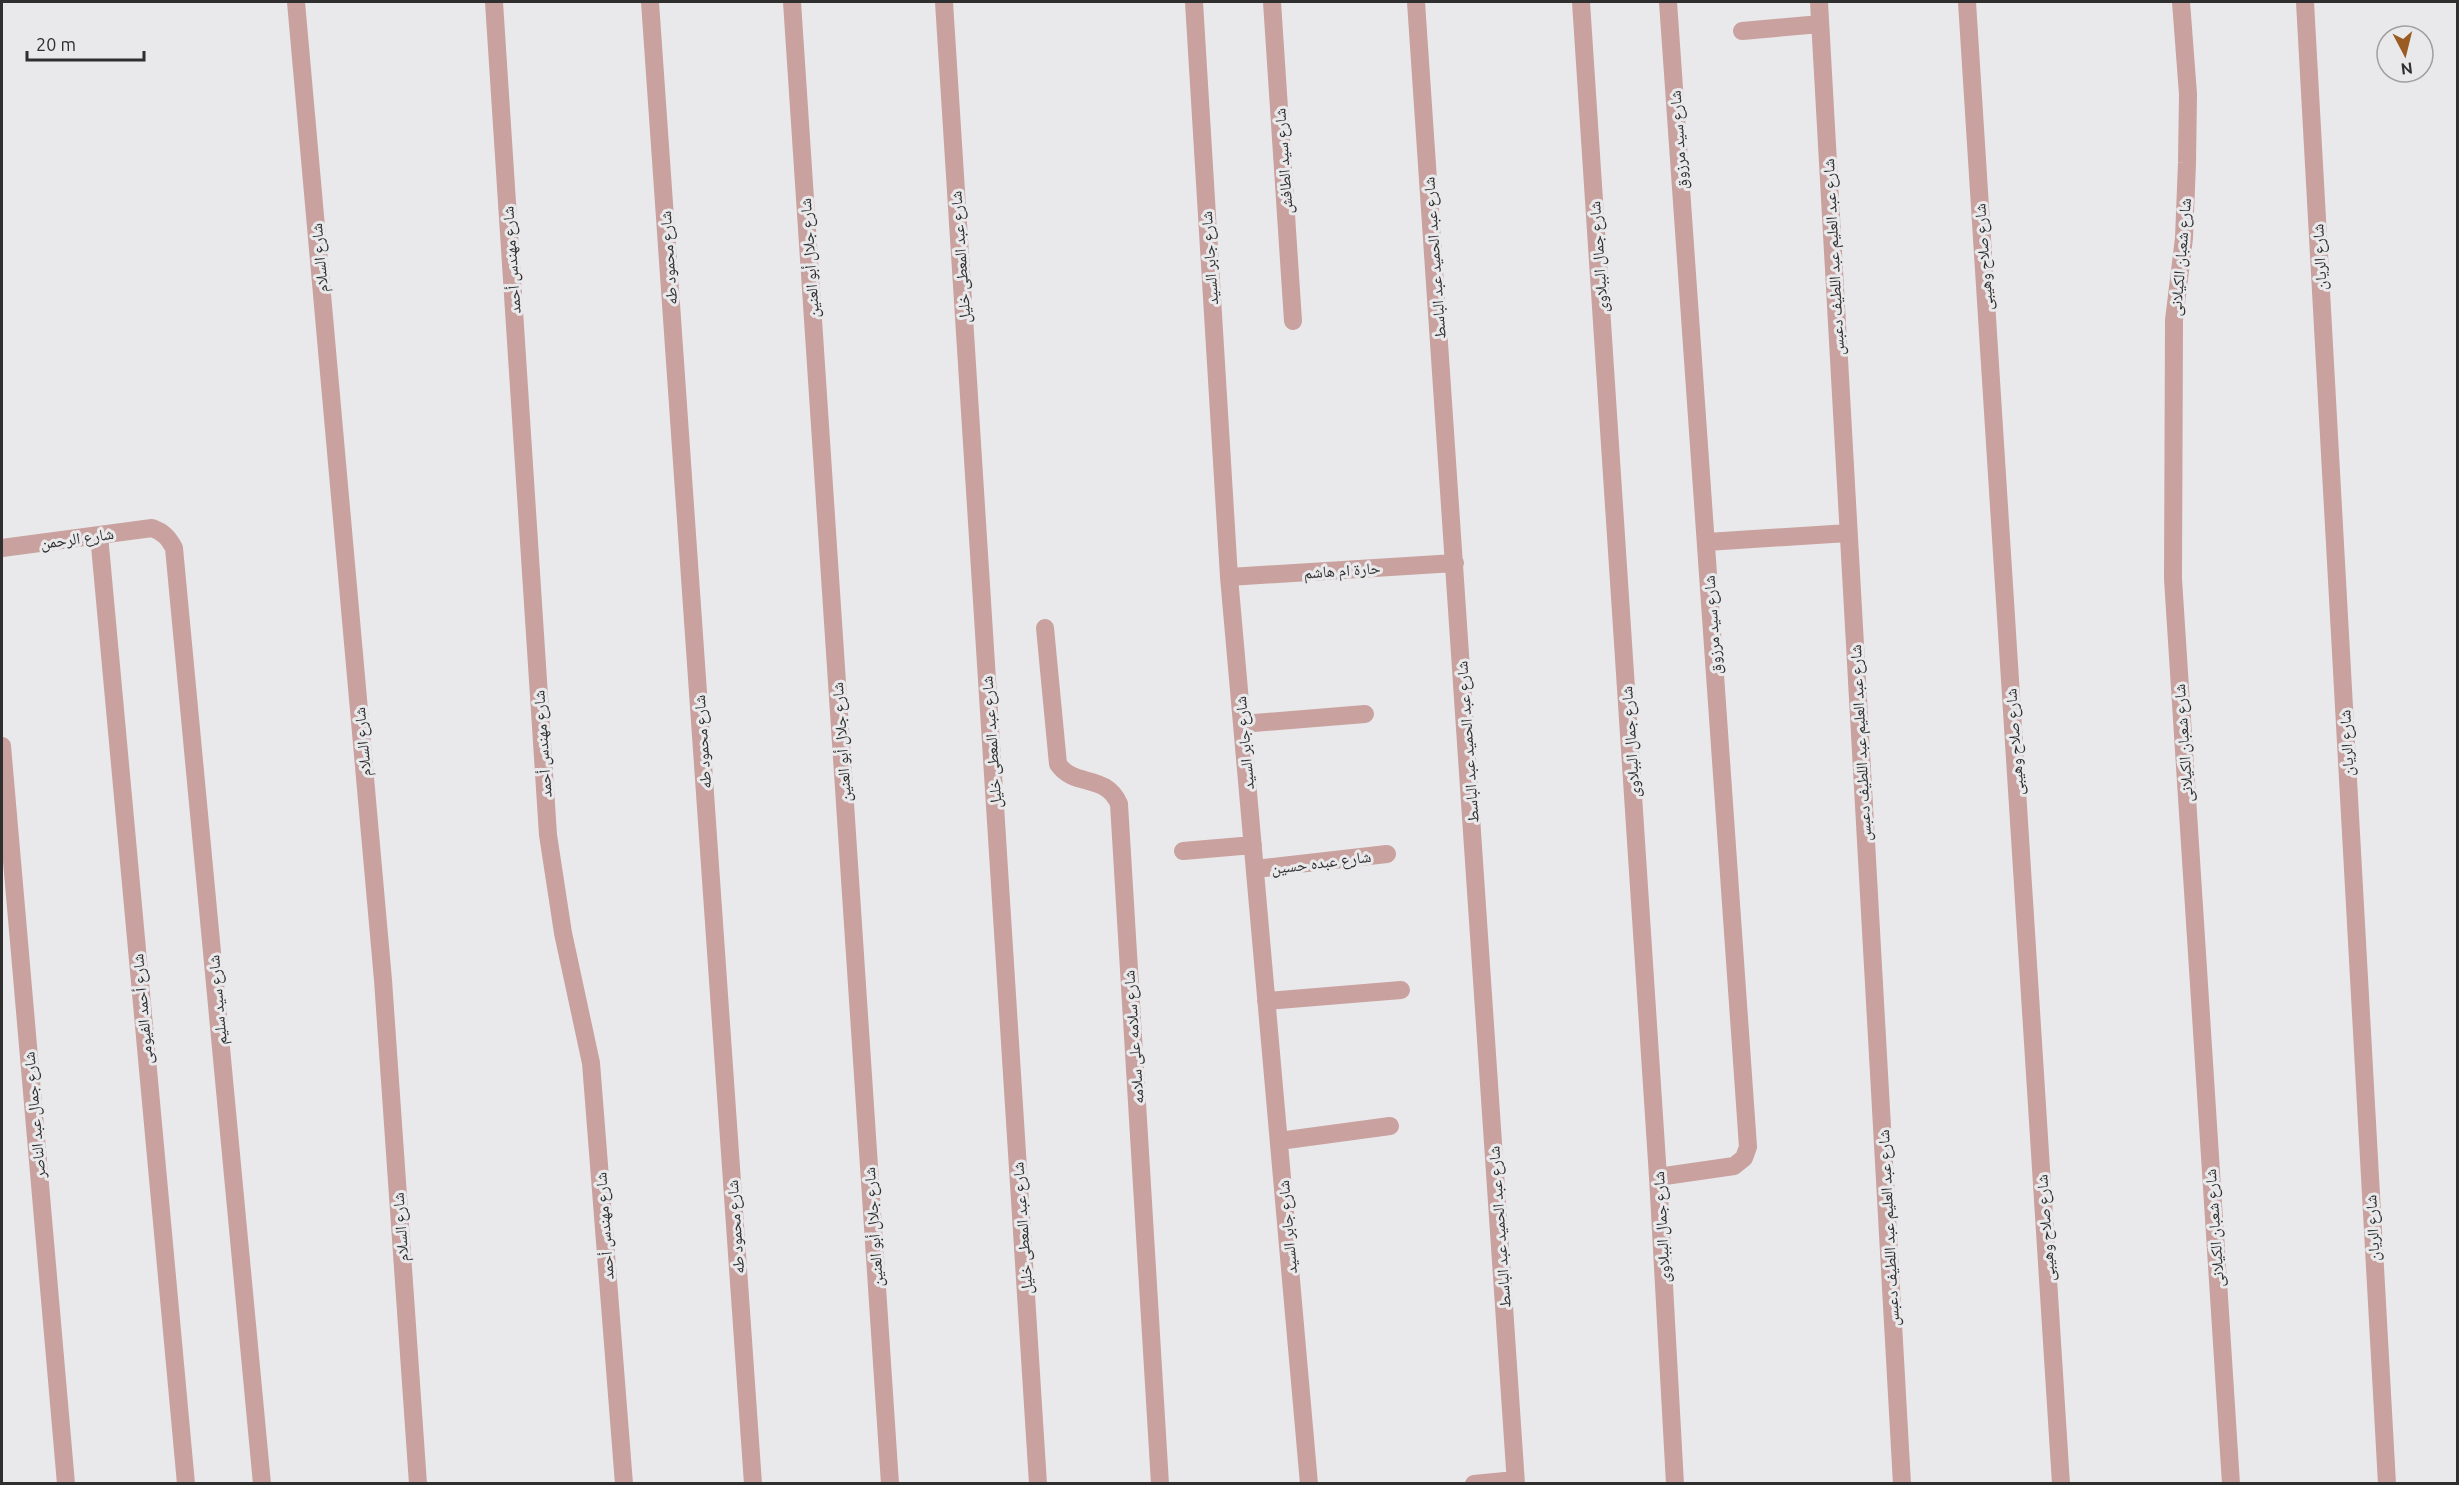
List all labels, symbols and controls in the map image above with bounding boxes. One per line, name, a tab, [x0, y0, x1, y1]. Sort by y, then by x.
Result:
scale bar	[27, 24, 144, 62]
north arrow	[2375, 24, 2435, 84]
text: 20 m	[36, 34, 76, 54]
text: N	[2400, 59, 2414, 79]
street label: شارع سيد مرزوق	[1666, 90, 1692, 190]
street label: شارع سيد الطافش	[1270, 107, 1298, 214]
street label: شارع عبد العليم عبد اللطيف دعبس	[1819, 158, 1849, 356]
street label: شارع عبد الحميد عبد الباسط	[1419, 176, 1451, 340]
street label: شارع عبد المعطى خليل	[946, 190, 976, 324]
street label: شارع جلال أبو العنين	[796, 197, 824, 319]
street label: شارع شعبان الكيلانى	[2166, 197, 2196, 317]
street label: شارع جمال الببلاوى	[1585, 200, 1613, 313]
street label: شارع صلاح وهيبى	[1970, 203, 1998, 311]
street label: شارع مهندس أحمد	[498, 205, 526, 314]
street label: شارع محمود طه	[656, 210, 682, 306]
street label: شارع جابر السيد	[1197, 210, 1223, 306]
street label: شارع السلام	[307, 222, 333, 293]
street label: شارع الريان	[2308, 223, 2332, 291]
street label: شارع الرحمن	[39, 524, 115, 554]
street label: حارة ام هاشم	[1303, 558, 1381, 584]
street label: شارع سيد مرزوق	[1700, 575, 1726, 675]
street label: شارع عبد العليم عبد اللطيف دعبس	[1846, 644, 1876, 842]
street label: شارع عبد الحميد عبد الباسط	[1452, 660, 1484, 824]
street label: شارع عبد المعطى خليل	[977, 675, 1007, 809]
street label: شارع جلال أبو العنين	[828, 681, 856, 803]
street label: شارع شعبان الكيلانى	[2170, 683, 2198, 803]
street label: شارع جمال الببلاوى	[1617, 685, 1645, 798]
street label: شارع صلاح وهيبى	[2001, 688, 2029, 796]
street label: شارع مهندس أحمد	[529, 689, 557, 798]
street label: شارع محمود طه	[690, 694, 716, 790]
street label: شارع جابر السيد	[1231, 695, 1259, 791]
street label: شارع السلام	[350, 706, 376, 777]
street label: شارع الريان	[2335, 709, 2359, 777]
street label: شارع عبده حسين	[1270, 847, 1372, 879]
street label: شارع أحمد الفيومى	[128, 953, 158, 1065]
street label: شارع سيد سليم	[204, 954, 232, 1046]
street label: شارع سلامه على سلامه	[1119, 969, 1149, 1104]
street label: شارع جمال عبد الناصر	[19, 1051, 51, 1180]
street label: شارع عبد العليم عبد اللطيف دعبس	[1874, 1129, 1904, 1327]
street label: شارع عبد الحميد عبد الباسط	[1484, 1145, 1516, 1309]
street label: شارع عبد المعطى خليل	[1008, 1161, 1038, 1295]
street label: شارع جلال أبو العنين	[860, 1166, 888, 1288]
street label: شارع شعبان الكيلانى	[2201, 1168, 2229, 1288]
street label: شارع مهندس أحمد	[591, 1171, 619, 1280]
street label: شارع جمال الببلاوى	[1649, 1171, 1675, 1283]
street label: شارع صلاح وهيبى	[2032, 1174, 2060, 1282]
street label: شارع محمود طه	[723, 1179, 749, 1275]
street label: شارع جابر السيد	[1274, 1179, 1302, 1275]
street label: شارع السلام	[389, 1192, 413, 1262]
street label: شارع الريان	[2361, 1194, 2385, 1262]

